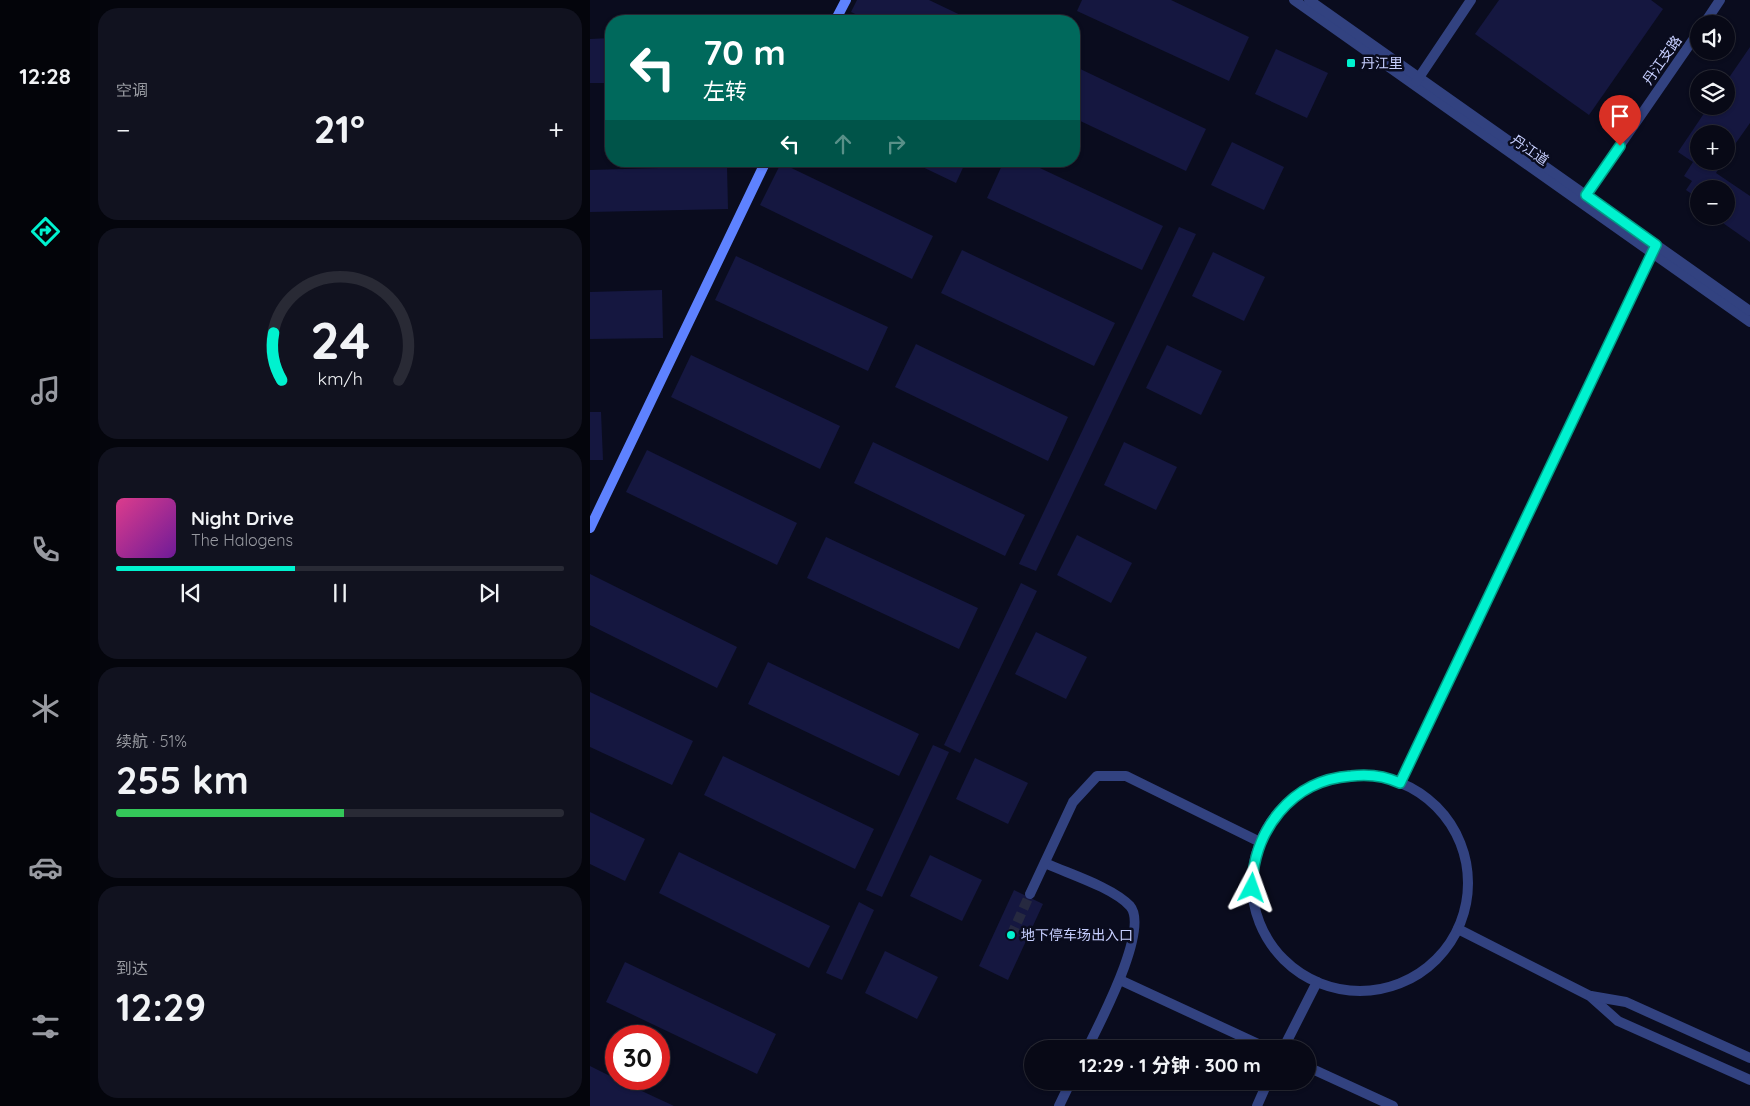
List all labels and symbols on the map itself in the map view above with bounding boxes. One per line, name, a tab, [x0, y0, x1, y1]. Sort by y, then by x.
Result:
street label: 丹江支路	[1639, 32, 1685, 88]
place label: 丹江里	[1361, 54, 1403, 72]
marker: 丹江里	[1345, 57, 1357, 69]
pin	[1599, 95, 1641, 146]
street label: 丹江道	[1508, 131, 1552, 169]
position arrow	[1225, 861, 1277, 913]
place label: 地下停车场出入口	[1021, 926, 1133, 944]
marker: 地下停车场出入口	[1005, 929, 1017, 941]
speed limit sign: 30	[605, 1025, 670, 1090]

